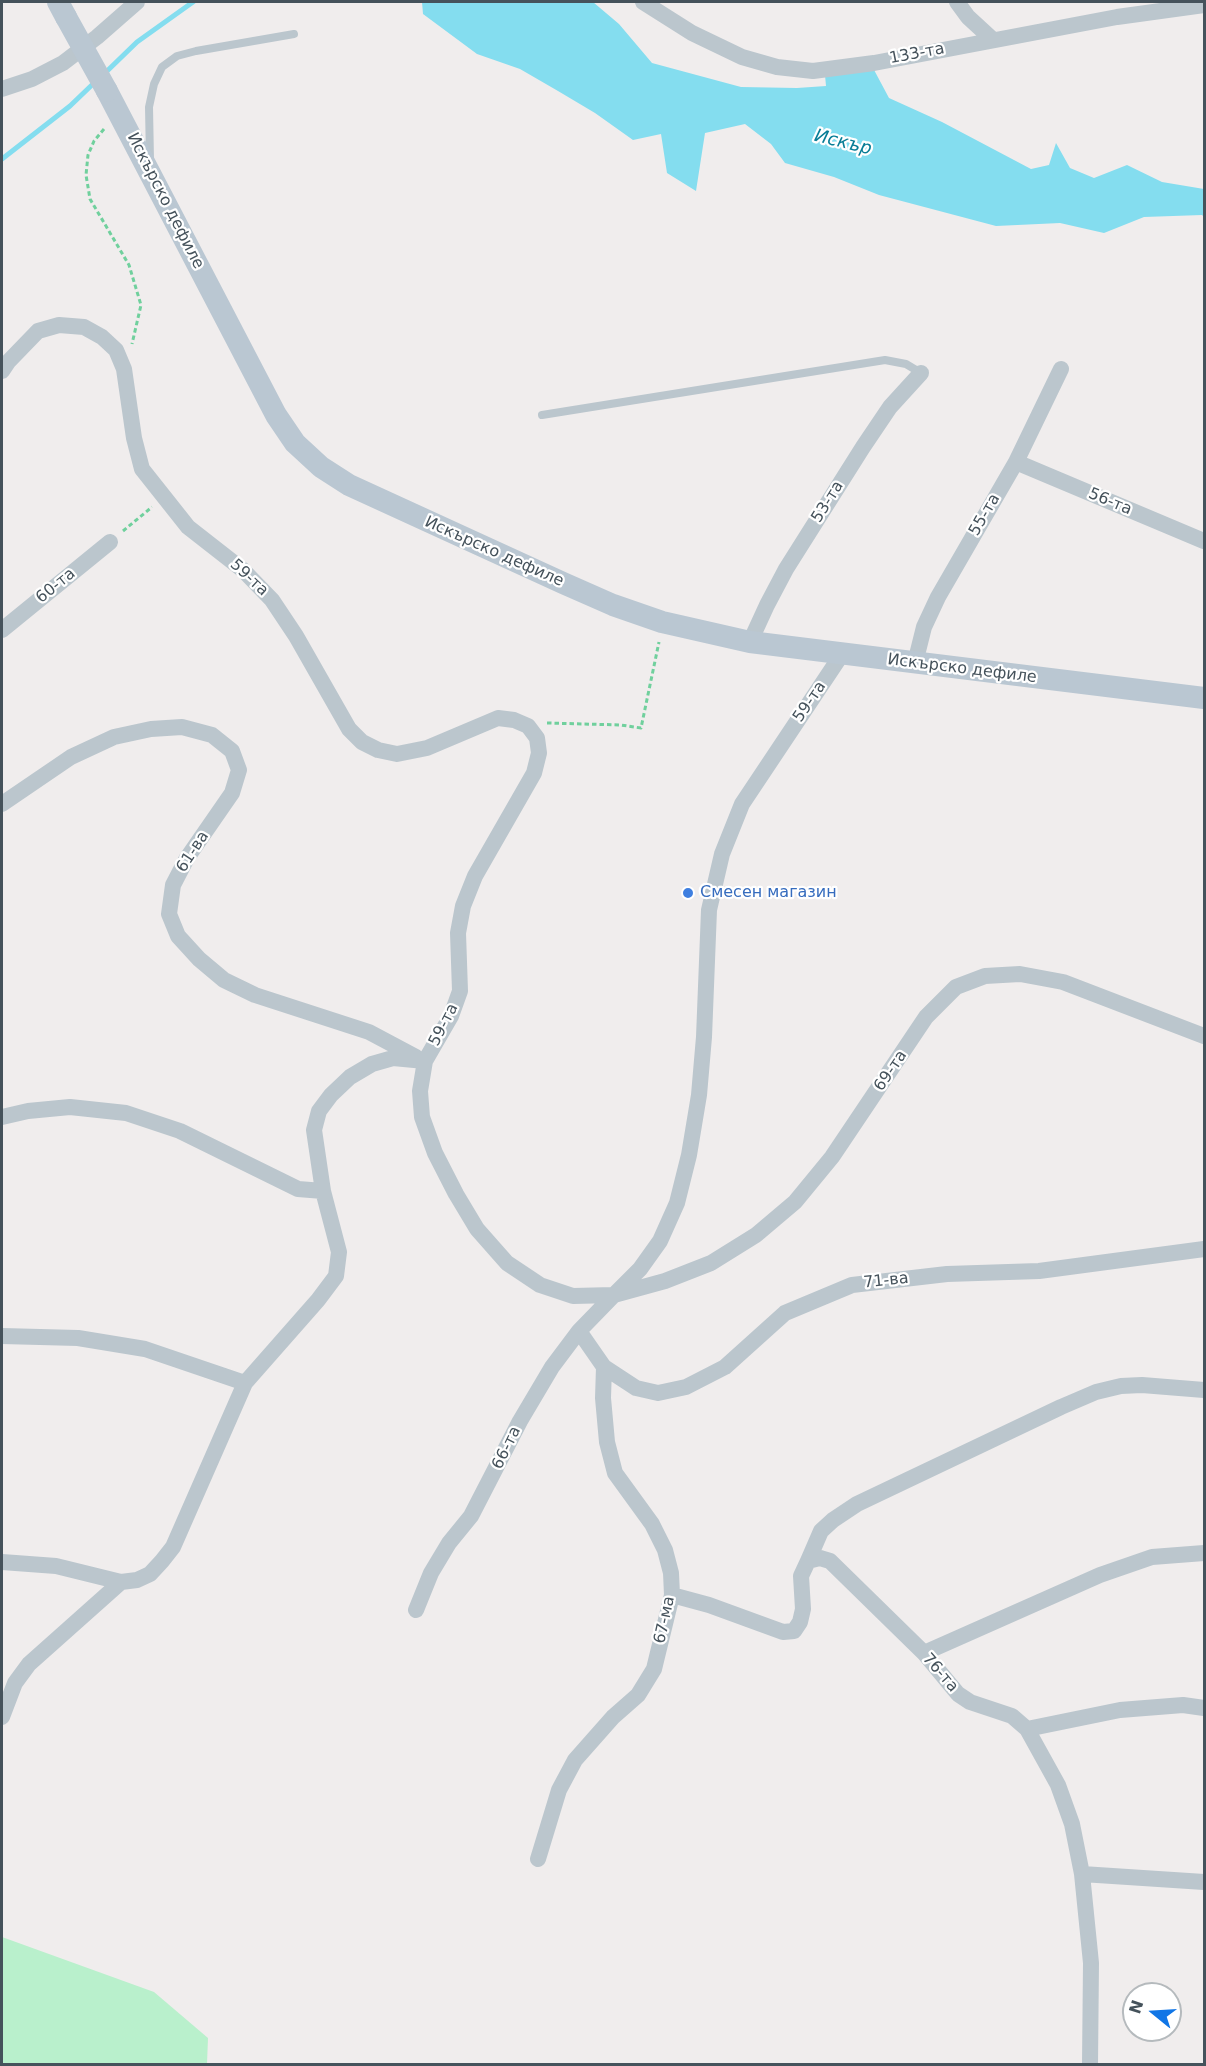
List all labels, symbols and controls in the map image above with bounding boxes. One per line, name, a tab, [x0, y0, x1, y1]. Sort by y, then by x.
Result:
street label: 133-та	[888, 39, 946, 69]
water label: Искър	[812, 125, 874, 161]
street label: Искърско дефиле	[122, 130, 208, 272]
street label: 53-та	[808, 478, 848, 526]
street label: 56-та	[1085, 484, 1135, 520]
street label: 55-та	[965, 491, 1005, 539]
street label: Искърско дефиле	[421, 513, 567, 591]
street label: 59-та	[226, 556, 272, 600]
street label: 60-та	[32, 564, 80, 608]
street label: Искърско дефиле	[886, 650, 1038, 688]
street label: 59-та	[789, 678, 831, 726]
street label: 61-ва	[173, 828, 213, 876]
place label: Смесен магазин	[700, 883, 837, 903]
marker: Смесен магазин	[681, 886, 695, 900]
street label: 59-та	[425, 1000, 463, 1050]
street label: 69-та	[870, 1047, 912, 1095]
street label: 71-ва	[862, 1269, 910, 1293]
street label: 66-та	[488, 1423, 526, 1473]
street label: 67-ма	[651, 1595, 679, 1645]
street label: 76-та	[918, 1650, 962, 1696]
north arrow	[1122, 1982, 1182, 2042]
text: N	[1125, 1998, 1147, 2016]

